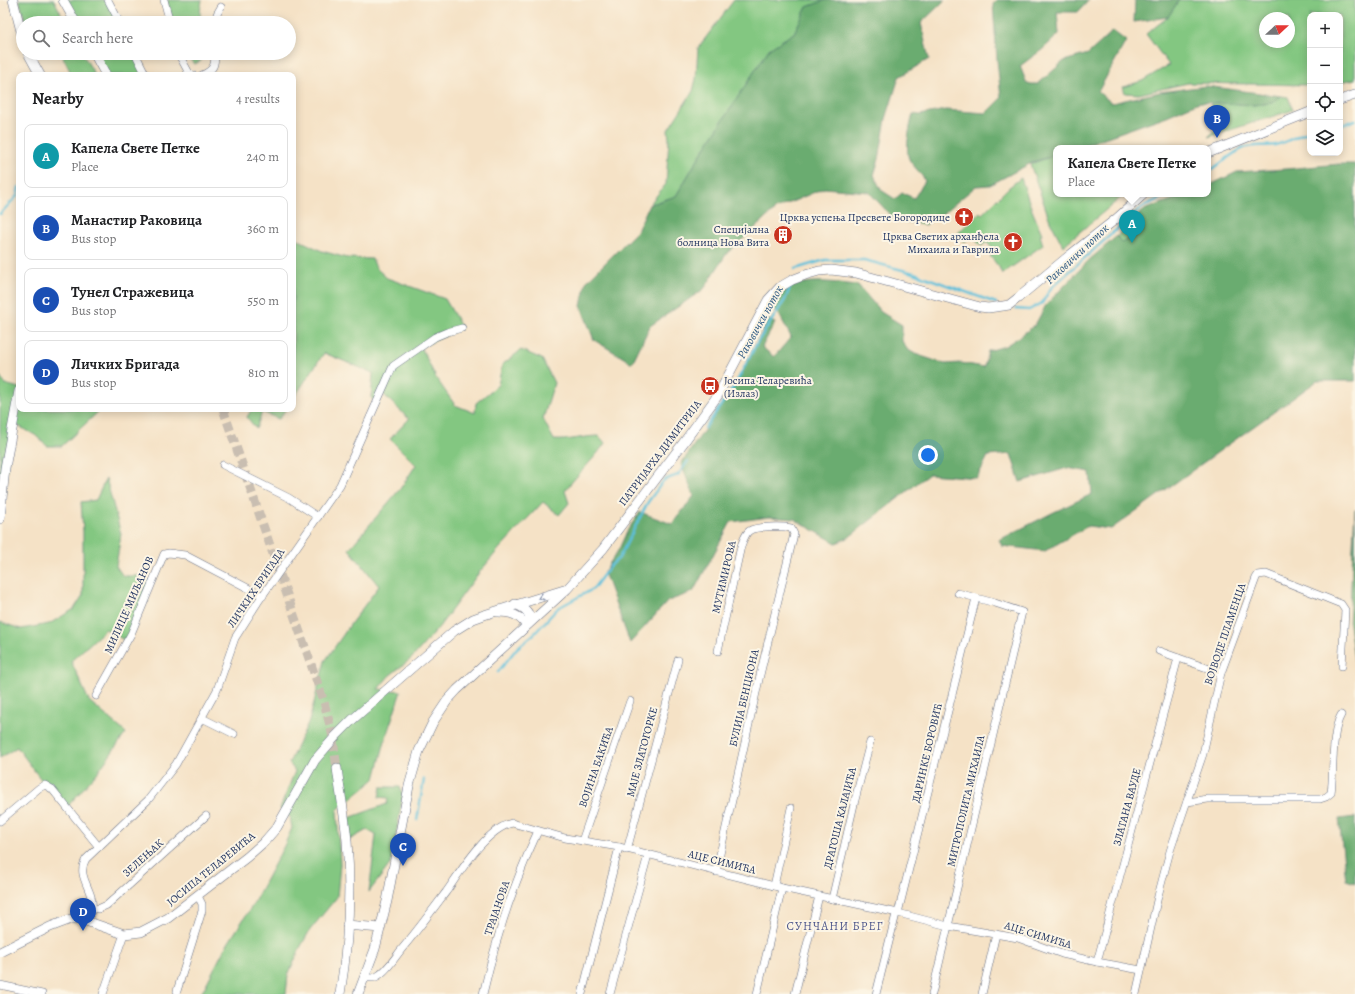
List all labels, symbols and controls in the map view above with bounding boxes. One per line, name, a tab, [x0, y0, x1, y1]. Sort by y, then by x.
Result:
north arrow	[1259, 12, 1295, 48]
map controls	[1307, 12, 1343, 156]
button: +	[1307, 12, 1343, 48]
search box	[16, 16, 296, 60]
icon: search	[30, 27, 52, 49]
text: Search here	[62, 28, 133, 48]
button: −	[1307, 48, 1343, 84]
button: locate	[1307, 84, 1343, 120]
text: Nearby	[32, 87, 83, 110]
text: 4 results	[236, 90, 280, 107]
pin: B	[1204, 105, 1230, 138]
button: layers	[1307, 120, 1343, 156]
text: Капела Свете Петке	[71, 138, 200, 158]
popup	[1053, 145, 1211, 197]
text: A	[42, 148, 50, 165]
text: 240 m	[247, 148, 279, 165]
text: Капела Свете Петке	[1068, 153, 1196, 173]
text: Place	[71, 158, 99, 175]
text: Place	[1068, 173, 1095, 190]
church icon: Црква успења Пресвете Богородице	[953, 206, 975, 228]
text: Манастир Раковица	[71, 210, 202, 230]
place label: Црква успења Пресвете Богородице	[780, 210, 950, 225]
pin: A	[1119, 210, 1145, 243]
text: B	[42, 220, 50, 237]
text: 360 m	[247, 220, 279, 237]
water label: Раковички поток	[1042, 220, 1113, 288]
place label: Специјална болница Нова Вита	[677, 222, 770, 250]
building icon: Специјална болница Нова Вита	[772, 224, 794, 246]
place label: Црква Светих арханђела Михаила и Гаврила	[883, 229, 1000, 257]
text: Bus stop	[71, 230, 116, 247]
church icon: Црква Светих арханђела Михаила и Гаврила	[1002, 231, 1024, 253]
text: Тунел Стражевица	[71, 282, 194, 302]
water label: Раковички поток	[733, 282, 787, 362]
text: C	[42, 292, 50, 309]
text: 550 m	[248, 292, 279, 309]
text: Bus stop	[71, 302, 116, 319]
text: Личких Бригада	[71, 354, 180, 374]
text: D	[41, 364, 51, 381]
text: 810 m	[248, 364, 279, 381]
place label: Јосипа Теларевића (Излаз)	[724, 373, 813, 401]
text: Bus stop	[71, 374, 116, 391]
bus stop icon: Јосипа Теларевића (Излаз)	[699, 375, 721, 397]
street label: ПАТРИЈАРХА ДИМИТРИЈА	[615, 397, 705, 509]
your location	[918, 445, 938, 465]
street label: МУТИМИРОВА	[708, 539, 740, 615]
street label: ЛИЧКИХ БРИГАДА	[224, 545, 288, 631]
street label: МИЛИЦЕ МИЉАНОВ	[101, 554, 157, 656]
street label: ВОЈВОДЕ ПЛАМЕНЦА	[1201, 581, 1250, 687]
one-way arrow	[538, 592, 545, 601]
street label: БУЛИЈА БЕНЦИОНА	[725, 647, 763, 748]
street label: ДАРИНКЕ БОРОВИЋ	[908, 701, 946, 804]
street label: МАЈЕ ЗЛАТОГОРКЕ	[623, 705, 661, 799]
street label: ВОЈИНА БАКИЋА	[575, 724, 617, 809]
street label: МИТРОПОЛИТА МИХАИЛА	[944, 733, 989, 868]
street label: ДРАГОША КАЛАЈИЋА	[820, 765, 860, 870]
street label: ЗЛАТАНА ВАУДЕ	[1109, 766, 1145, 848]
street label: ЈОСИПА ТЕЛАРЕВИЋА	[164, 828, 259, 909]
pin: C	[390, 833, 416, 866]
street label: ЗЕЛЕЊАК	[119, 836, 167, 880]
street label: АЦЕ СИМИЋА	[686, 846, 758, 878]
street label: ТРАЈАНОВА	[481, 878, 514, 937]
pin: D	[70, 898, 96, 931]
street label: АЦЕ СИМИЋА	[1002, 917, 1074, 952]
district label: СУНЧАНИ БРЕГ	[787, 918, 883, 934]

